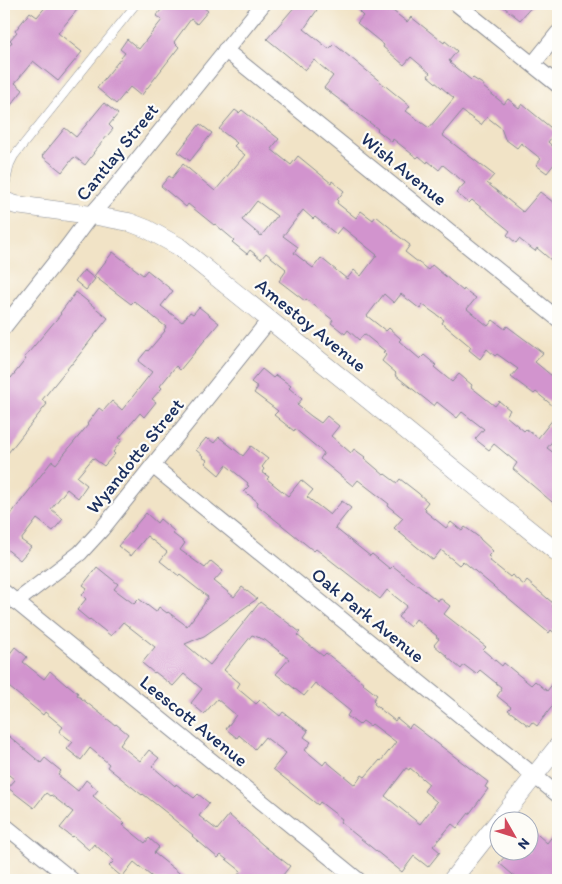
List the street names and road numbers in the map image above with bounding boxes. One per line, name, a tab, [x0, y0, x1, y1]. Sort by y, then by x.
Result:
street label: Cantlay Street	[71, 99, 163, 205]
street label: Wish Avenue	[356, 127, 452, 211]
street label: Amestoy Avenue	[251, 273, 371, 377]
street label: Wyandotte Street	[81, 394, 189, 518]
street label: Oak Park Avenue	[307, 562, 429, 668]
street label: Leescott Avenue	[135, 670, 253, 772]

